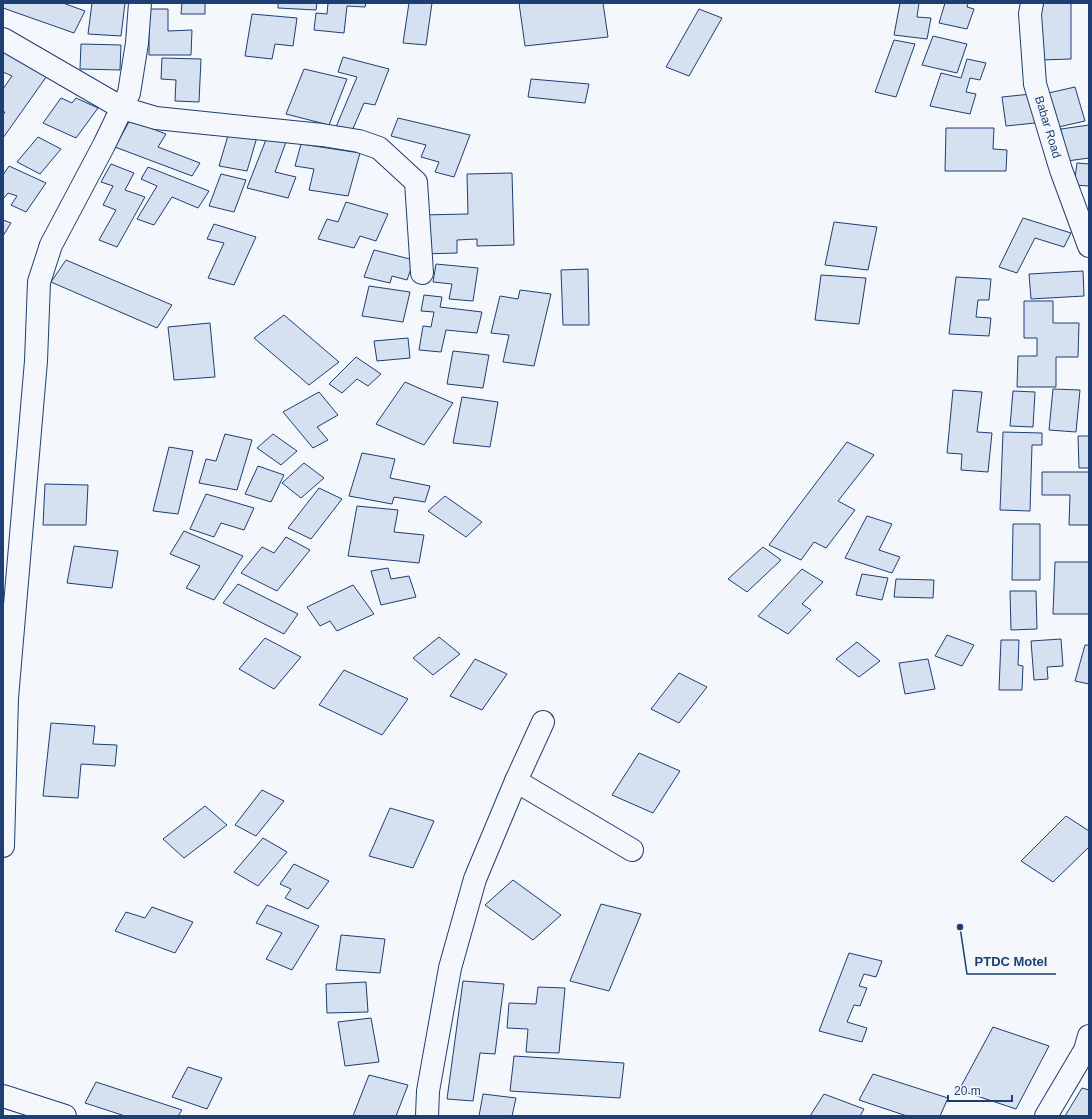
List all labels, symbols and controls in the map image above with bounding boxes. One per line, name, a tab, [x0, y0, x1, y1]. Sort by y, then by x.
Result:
street label: Babar Road	[1032, 94, 1064, 160]
callout: PTDC Motel	[967, 949, 1056, 974]
text: PTDC Motel	[975, 954, 1047, 969]
scale bar	[948, 1077, 1012, 1103]
text: 20 m	[954, 1084, 981, 1098]

